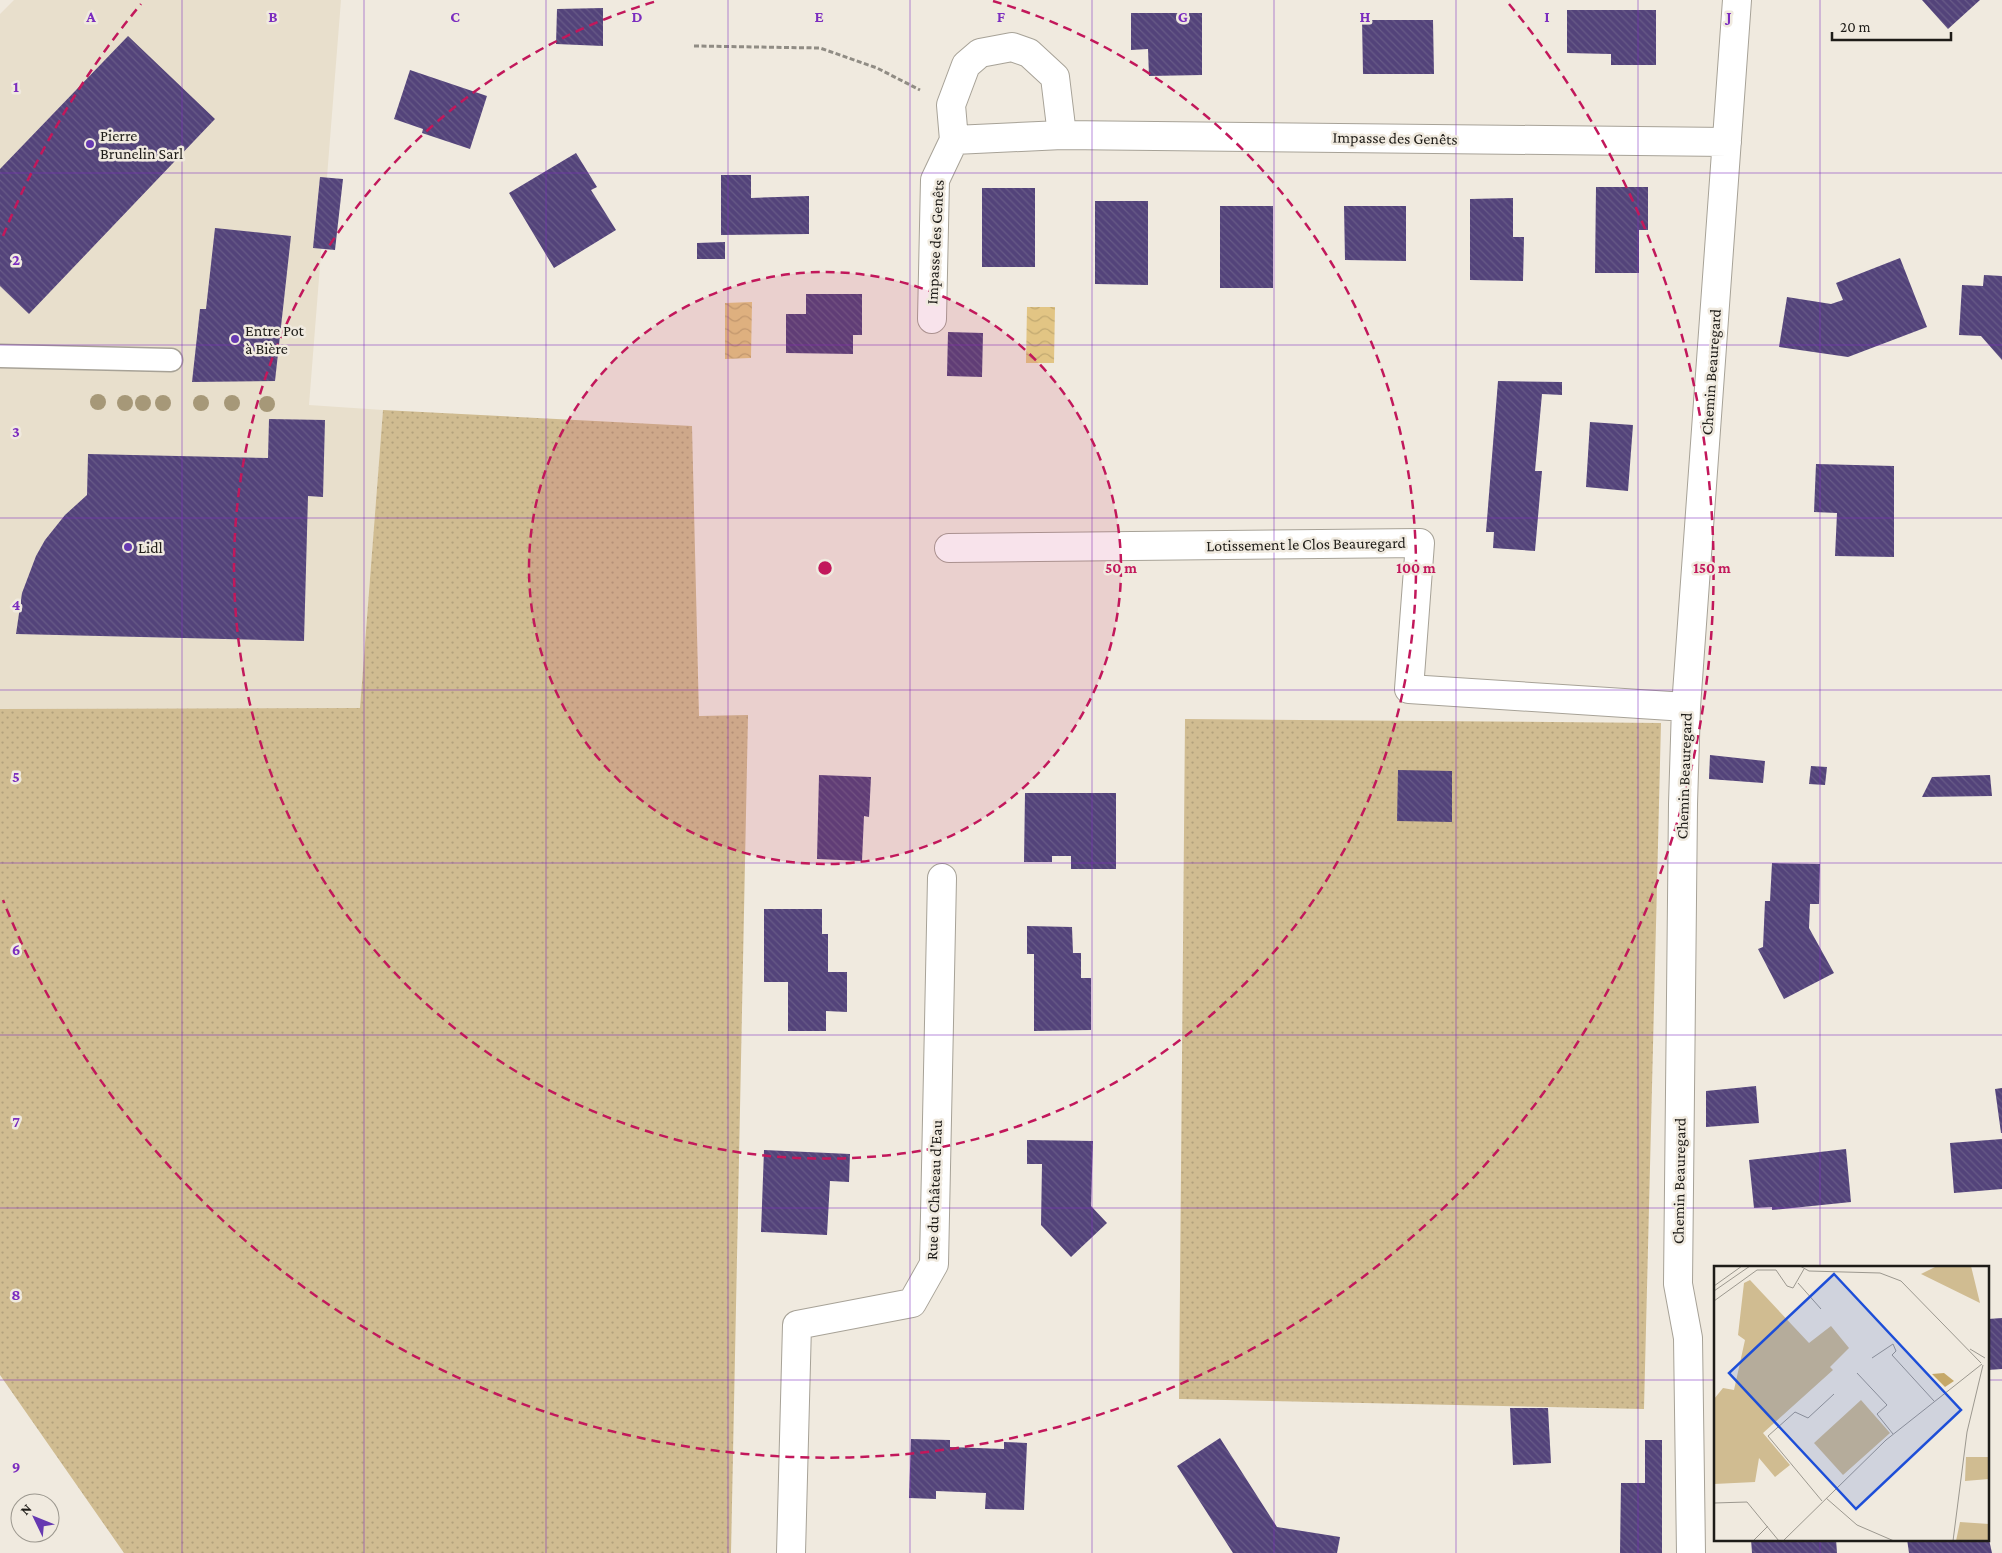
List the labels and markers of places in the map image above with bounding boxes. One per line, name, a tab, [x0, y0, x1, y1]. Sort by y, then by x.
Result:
place label: Pierre Brunelin Sarl	[100, 127, 183, 162]
marker: Pierre Brunelin Sarl	[84, 138, 96, 150]
place label: Entre Pot à Bière	[245, 322, 305, 357]
marker: Entre Pot à Bière	[229, 333, 241, 345]
place label: Lidl	[138, 539, 163, 556]
marker: Lidl	[122, 541, 134, 553]
centre of rings	[816, 559, 834, 577]

